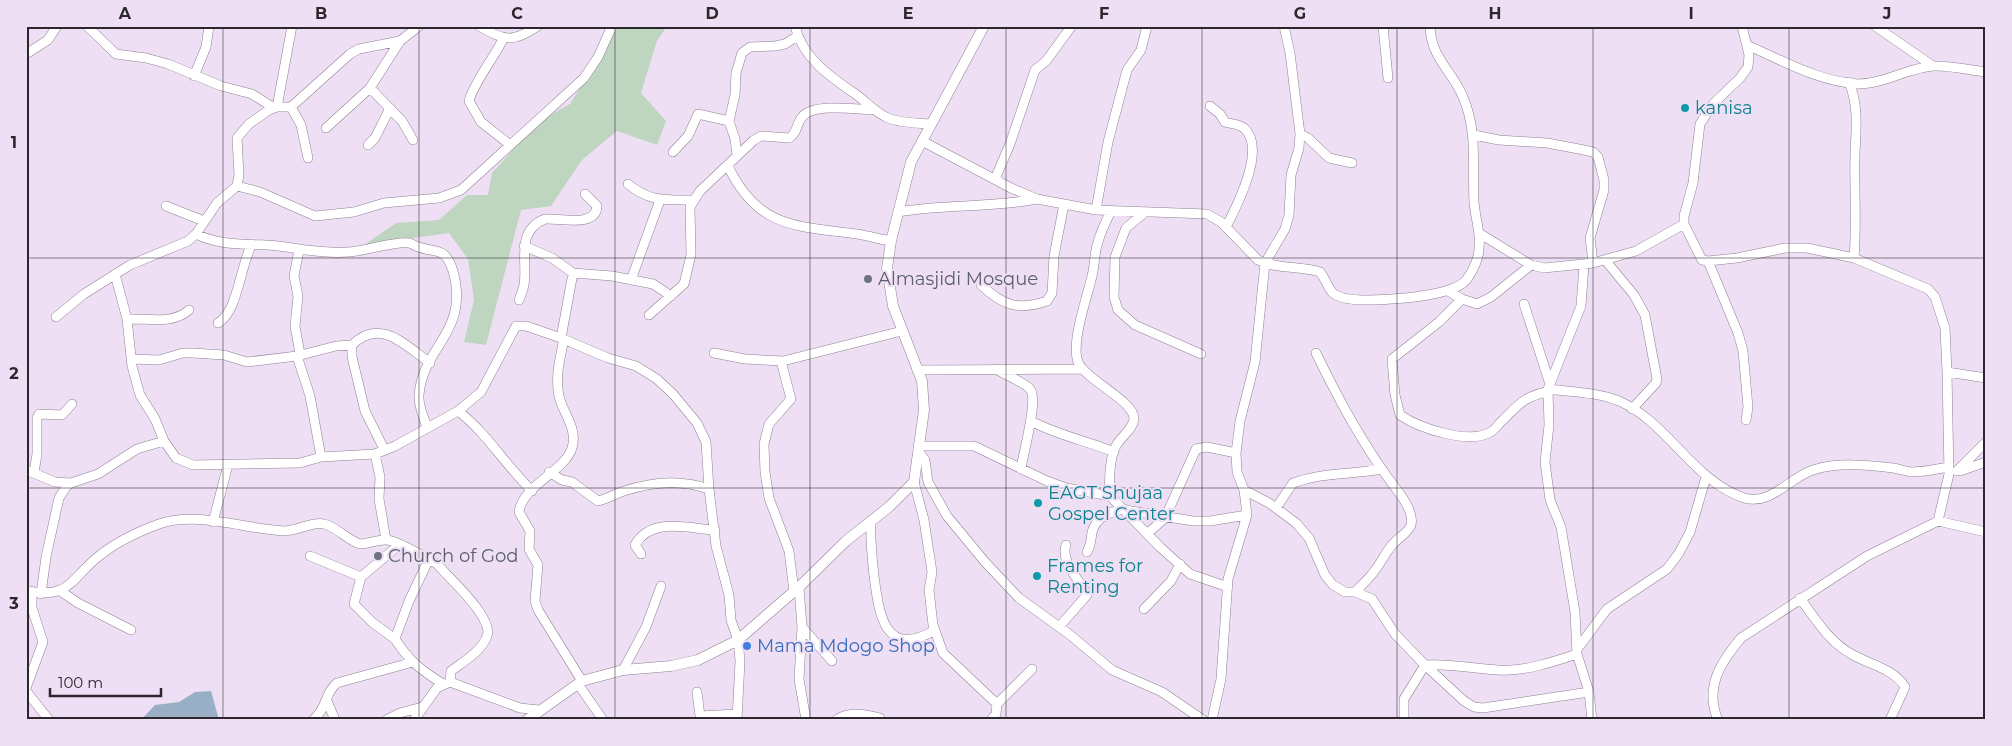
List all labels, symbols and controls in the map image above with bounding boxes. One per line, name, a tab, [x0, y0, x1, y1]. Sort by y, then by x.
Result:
text: A	[118, 4, 132, 23]
text: B	[315, 4, 327, 23]
text: C	[511, 4, 523, 23]
text: D	[705, 4, 719, 23]
text: E	[903, 4, 913, 23]
text: F	[1099, 4, 1109, 23]
text: G	[1294, 4, 1306, 23]
text: H	[1489, 4, 1501, 23]
text: I	[1688, 4, 1694, 23]
text: J	[1882, 4, 1891, 23]
place label: kanisa	[1695, 97, 1753, 119]
marker: kanisa	[1679, 102, 1691, 114]
text: 1	[11, 133, 17, 152]
place label: Almasjidi Mosque	[878, 268, 1038, 290]
marker: Almasjidi Mosque	[862, 273, 874, 285]
text: 2	[9, 364, 19, 383]
place label: EAGT Shujaa Gospel Center	[1048, 482, 1175, 525]
marker: EAGT Shujaa Gospel Center	[1032, 497, 1044, 509]
place label: Church of God	[388, 545, 518, 567]
marker: Church of God	[372, 550, 384, 562]
place label: Frames for Renting	[1047, 555, 1143, 598]
marker: Frames for Renting	[1031, 570, 1043, 582]
text: 3	[8, 594, 19, 613]
place label: Mama Mdogo Shop	[757, 635, 935, 657]
marker: Mama Mdogo Shop	[741, 640, 753, 652]
scale bar	[50, 666, 161, 698]
text: 100 m	[58, 673, 103, 692]

